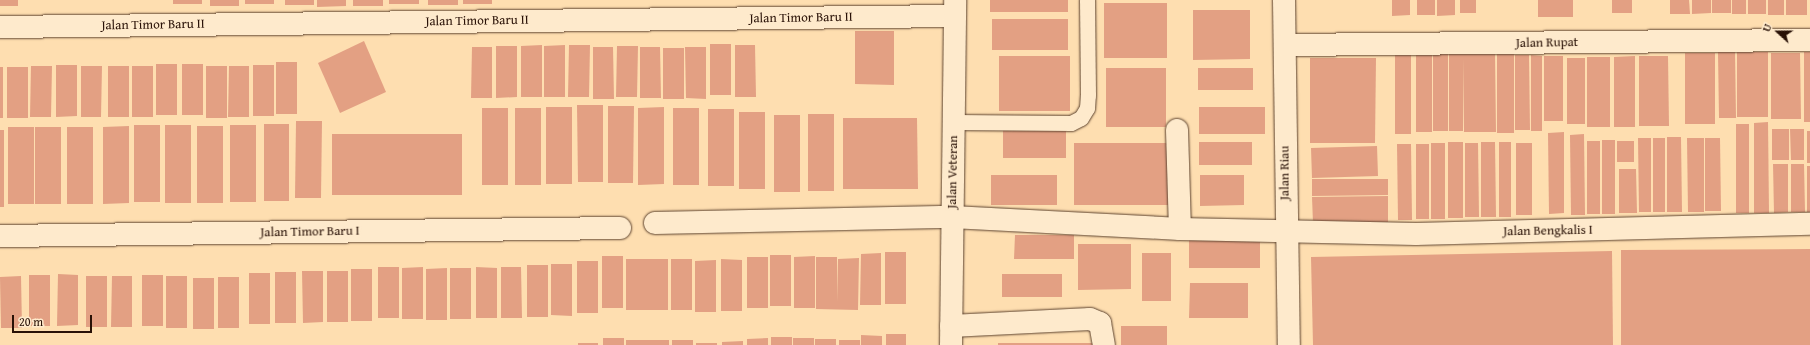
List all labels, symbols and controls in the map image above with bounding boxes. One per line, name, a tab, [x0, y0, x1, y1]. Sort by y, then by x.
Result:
street label: Jalan Timor Baru II	[749, 9, 853, 27]
street label: Jalan Timor Baru II	[425, 12, 529, 30]
north arrow	[1758, 12, 1798, 52]
street label: Jalan Timor Baru II	[101, 16, 205, 34]
text: U	[1758, 21, 1776, 34]
street label: Jalan Rupat	[1516, 35, 1578, 51]
street label: Jalan Veteran	[945, 135, 961, 209]
street label: Jalan Riau	[1277, 146, 1293, 200]
street label: Jalan Bengkalis I	[1503, 222, 1593, 240]
street label: Jalan Timor Baru I	[260, 223, 360, 241]
scale bar	[14, 307, 94, 333]
text: 20 m	[19, 313, 43, 330]

